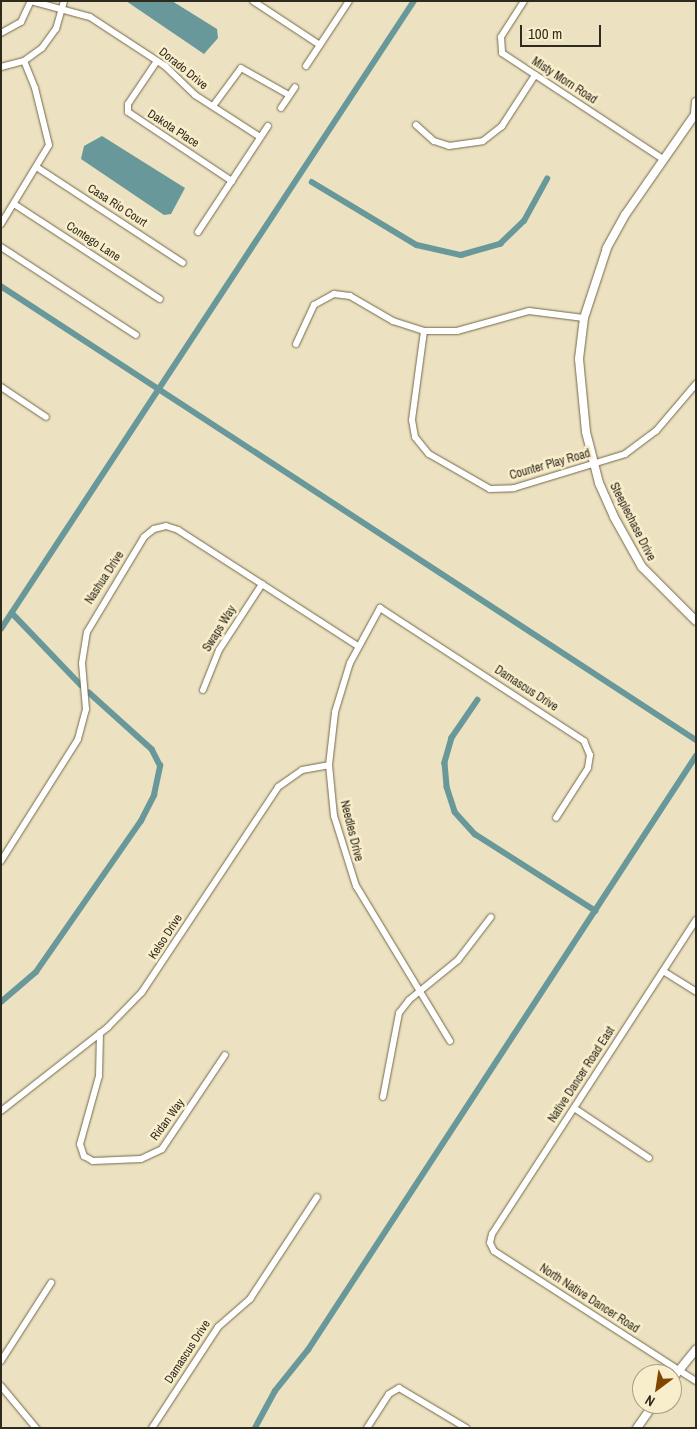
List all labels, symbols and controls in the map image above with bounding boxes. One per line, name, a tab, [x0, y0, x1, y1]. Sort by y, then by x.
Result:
scale bar	[522, 15, 603, 47]
text: 100 m	[528, 23, 562, 44]
street label: Dorado Drive	[156, 45, 210, 93]
street label: Misty Morn Road	[529, 55, 599, 107]
street label: Dakota Place	[145, 107, 201, 151]
street label: Casa Rio Court	[85, 181, 149, 231]
street label: Contego Lane	[63, 219, 123, 265]
street label: Counter Play Road	[508, 447, 592, 483]
street label: Steeplechase Drive	[606, 480, 658, 564]
street label: Nashua Drive	[83, 549, 127, 607]
street label: Swaps Way	[200, 603, 240, 655]
street label: Damascus Drive	[492, 663, 560, 715]
street label: Needles Drive	[336, 799, 366, 863]
street label: Kelso Drive	[146, 912, 186, 962]
street label: Native Dancer Road East	[546, 1024, 618, 1126]
street label: Ridan Way	[148, 1096, 188, 1144]
street label: North Native Dancer Road	[536, 1261, 642, 1337]
street label: Damascus Drive	[162, 1318, 214, 1386]
north arrow	[632, 1364, 682, 1414]
text: N	[642, 1391, 658, 1411]

